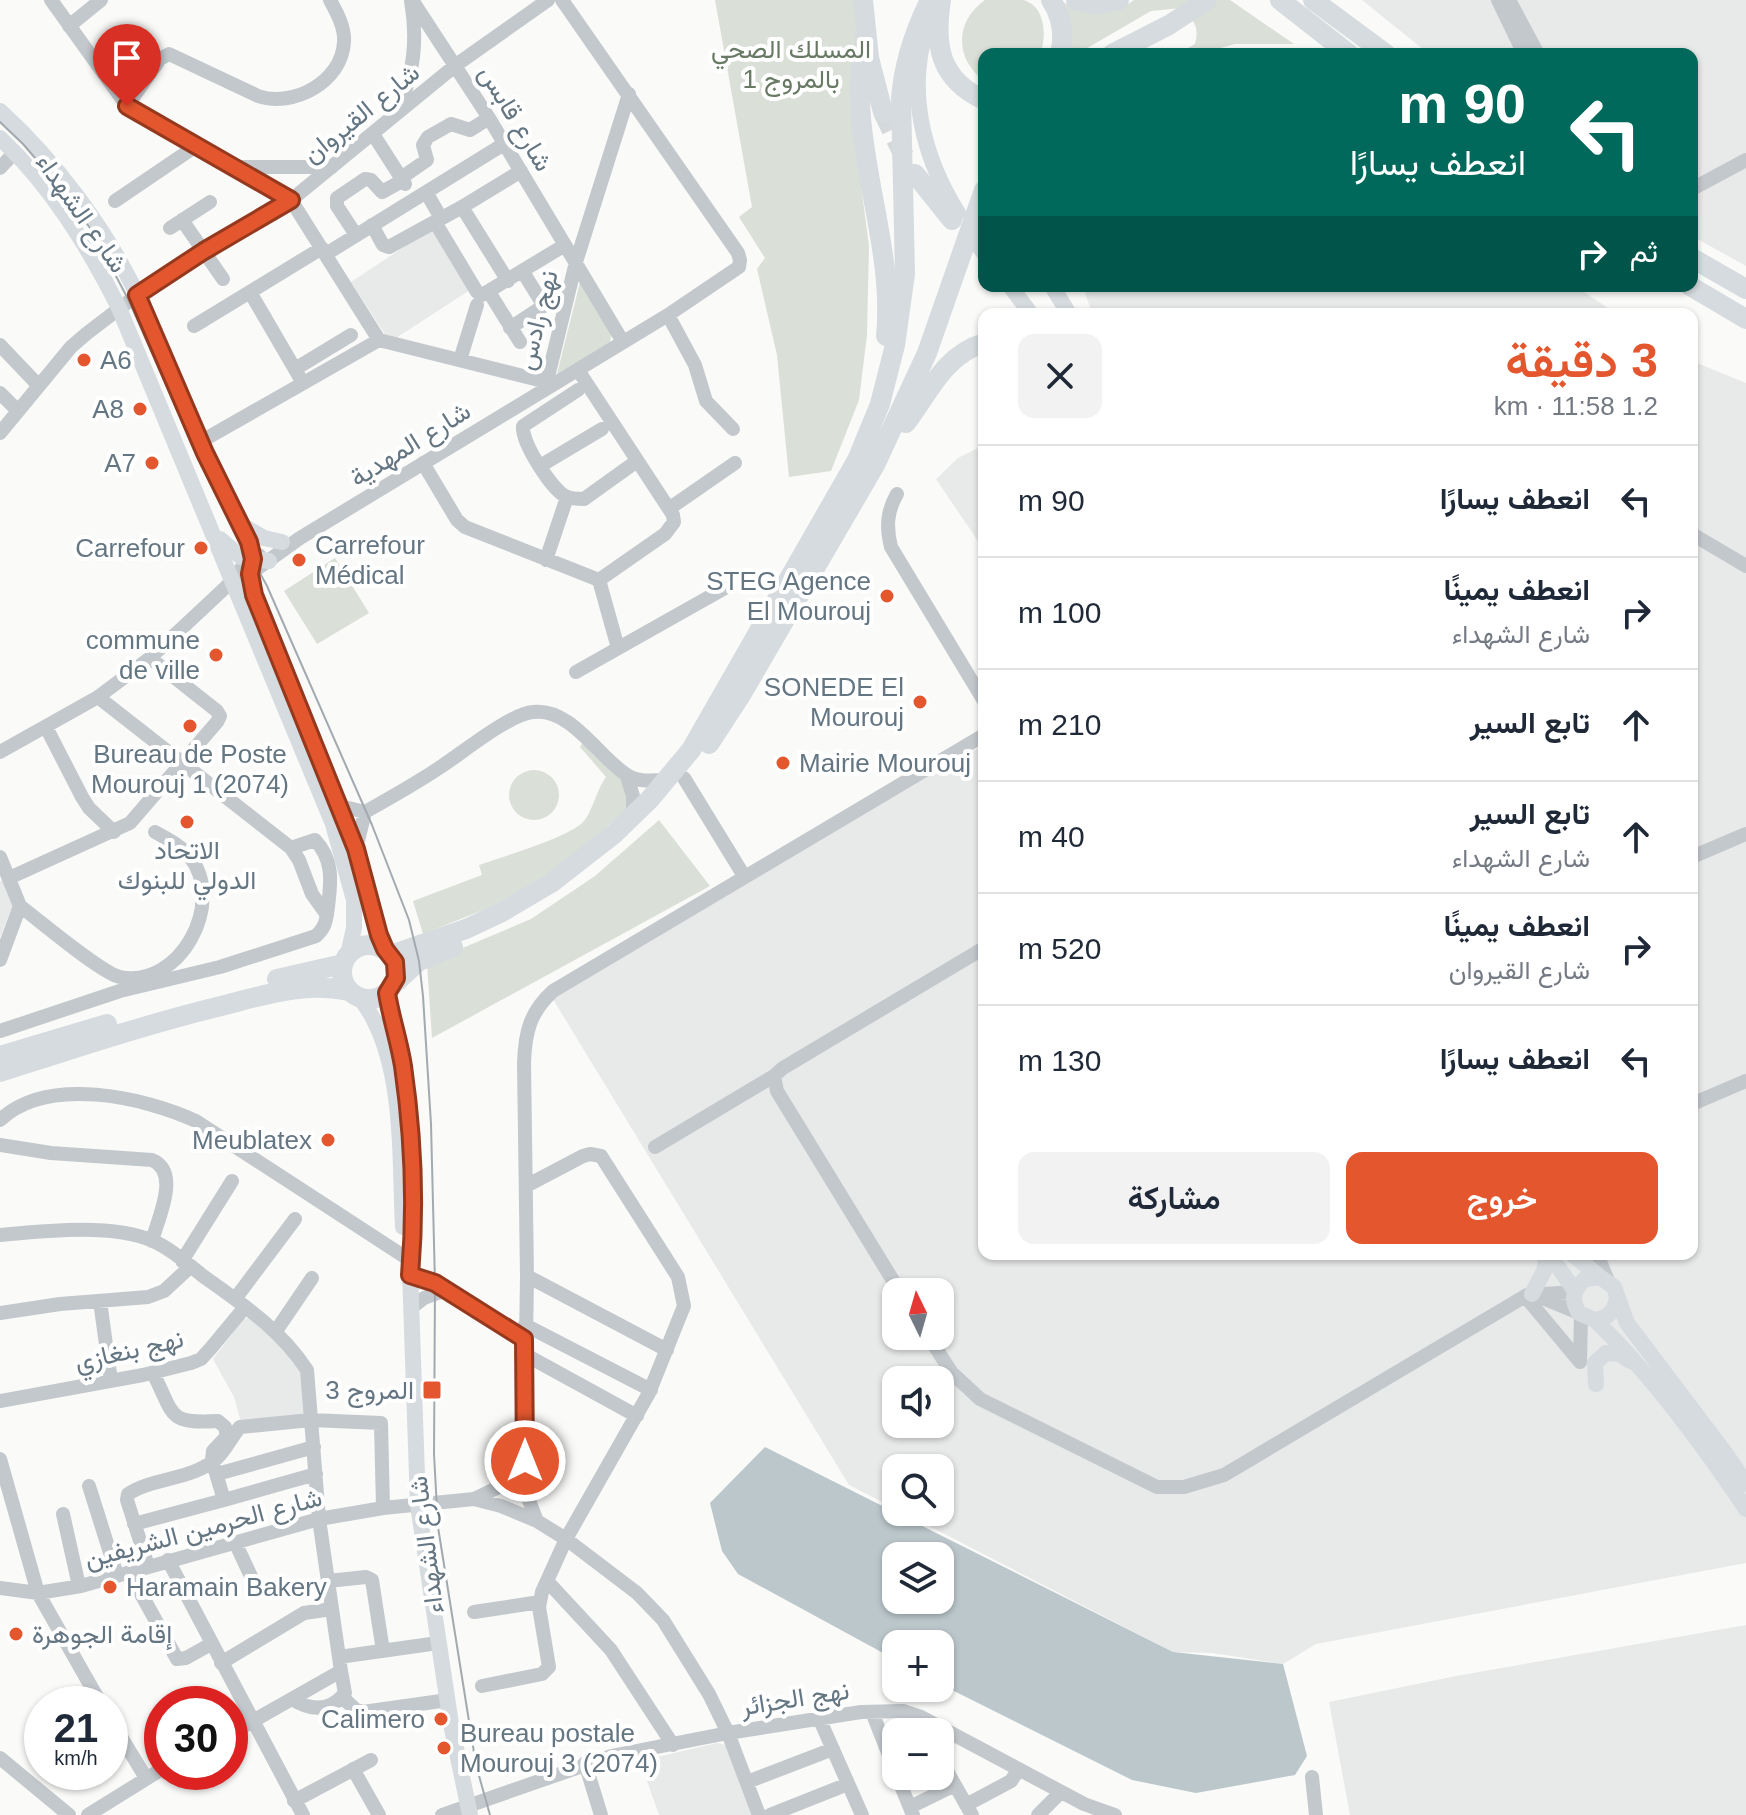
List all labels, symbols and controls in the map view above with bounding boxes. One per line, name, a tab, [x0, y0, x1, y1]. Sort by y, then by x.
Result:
pin	[93, 24, 161, 106]
park label: المسلك الصحي بالمروج 1	[711, 34, 871, 97]
icon: arrive	[105, 36, 149, 80]
street label: شارع القيروان	[297, 57, 427, 171]
street label: شارع قابس	[470, 60, 559, 178]
text: 90 m	[1398, 72, 1526, 135]
icon: left	[1554, 80, 1658, 184]
text: انعطف يسارًا	[1350, 142, 1526, 183]
street label: شارع الشهداء	[28, 148, 134, 280]
icon: right	[1570, 232, 1614, 276]
text: ثم	[1630, 235, 1658, 268]
street label: نهج رادس	[510, 267, 567, 374]
button: close	[1018, 334, 1102, 418]
text: 3 دقيقة	[1505, 334, 1658, 387]
place label: A6	[100, 345, 132, 375]
marker: A6	[75, 351, 93, 369]
text: 1.2 km · 11:58	[1494, 391, 1658, 421]
place label: A8	[92, 394, 124, 424]
street label: شارع المهدية	[344, 395, 477, 495]
marker: A8	[131, 400, 149, 418]
place label: A7	[104, 448, 136, 478]
marker: A7	[143, 454, 161, 472]
icon: left	[1614, 479, 1658, 523]
text: انعطف يسارًا	[1440, 482, 1590, 515]
text: 90 m	[1018, 484, 1085, 517]
place label: Carrefour Médical	[315, 530, 425, 590]
place label: Carrefour	[75, 533, 185, 563]
marker: Carrefour	[192, 539, 210, 557]
marker: Carrefour Médical	[290, 551, 308, 569]
place label: STEG Agence El Mourouj	[706, 566, 871, 626]
text: انعطف يمينًا	[1443, 573, 1590, 606]
marker: STEG Agence El Mourouj	[878, 587, 896, 605]
icon: right	[1614, 591, 1658, 635]
text: 100 m	[1018, 596, 1101, 629]
text: شارع الشهداء	[1452, 619, 1590, 649]
place label: commune de ville	[86, 625, 200, 685]
marker: commune de ville	[207, 646, 225, 664]
place label: SONEDE El Mourouj	[764, 672, 904, 732]
marker: SONEDE El Mourouj	[911, 693, 929, 711]
icon: ahead	[1614, 703, 1658, 747]
text: تابع السير	[1470, 706, 1590, 739]
text: 210 m	[1018, 708, 1101, 741]
marker: Bureau de Poste Mourouj 1 (2074)	[181, 717, 199, 735]
place label: Bureau de Poste Mourouj 1 (2074)	[91, 739, 289, 799]
place label: Mairie Mourouj	[799, 748, 971, 778]
marker: Mairie Mourouj	[774, 754, 792, 772]
text: تابع السير	[1470, 797, 1590, 830]
marker: الاتحاد الدولي للبنوك	[178, 813, 196, 831]
icon: ahead	[1614, 815, 1658, 859]
text: 40 m	[1018, 820, 1085, 853]
place label: الاتحاد الدولي للبنوك	[118, 835, 256, 901]
text: شارع الشهداء	[1452, 843, 1590, 873]
text: انعطف يمينًا	[1443, 909, 1590, 942]
icon: right	[1614, 927, 1658, 971]
text: 520 m	[1018, 932, 1101, 965]
text: شارع القيروان	[1449, 955, 1590, 985]
icon: left	[1614, 1039, 1658, 1083]
text: انعطف يسارًا	[1440, 1042, 1590, 1075]
text: 130 m	[1018, 1044, 1101, 1077]
place label: Meublatex	[192, 1125, 312, 1155]
marker: Meublatex	[319, 1131, 337, 1149]
button: مشاركة	[1018, 1152, 1330, 1244]
button: خروج	[1346, 1152, 1658, 1244]
north arrow	[882, 1278, 954, 1350]
map controls	[882, 1278, 954, 1790]
street label: نهج بنغازي	[72, 1323, 188, 1383]
button: sound	[882, 1366, 954, 1438]
place label: المروج 3	[325, 1375, 414, 1408]
marker: المروج 3	[421, 1379, 443, 1401]
position arrow	[483, 1419, 567, 1503]
button: search	[882, 1454, 954, 1526]
street label: شارع الشهداء	[403, 1474, 452, 1615]
street label: شارع الحرمين الشريفين	[81, 1482, 326, 1577]
button: layers	[882, 1542, 954, 1614]
place label: Haramain Bakery	[126, 1572, 327, 1602]
marker: Haramain Bakery	[101, 1578, 119, 1596]
place label: إقامة الجوهرة	[32, 1619, 172, 1651]
marker: إقامة الجوهرة	[7, 1625, 25, 1643]
button: +	[882, 1630, 954, 1702]
street label: نهج الجزائر	[738, 1675, 852, 1724]
speed limit sign: 30	[144, 1686, 248, 1790]
place label: Calimero	[321, 1704, 425, 1734]
text: 21	[54, 1706, 98, 1750]
marker: Calimero	[432, 1710, 450, 1728]
place label: Bureau postale Mourouj 3 (2074)	[460, 1718, 658, 1778]
button: −	[882, 1718, 954, 1790]
marker: Bureau postale Mourouj 3 (2074)	[435, 1739, 453, 1757]
text: km/h	[54, 1747, 98, 1769]

